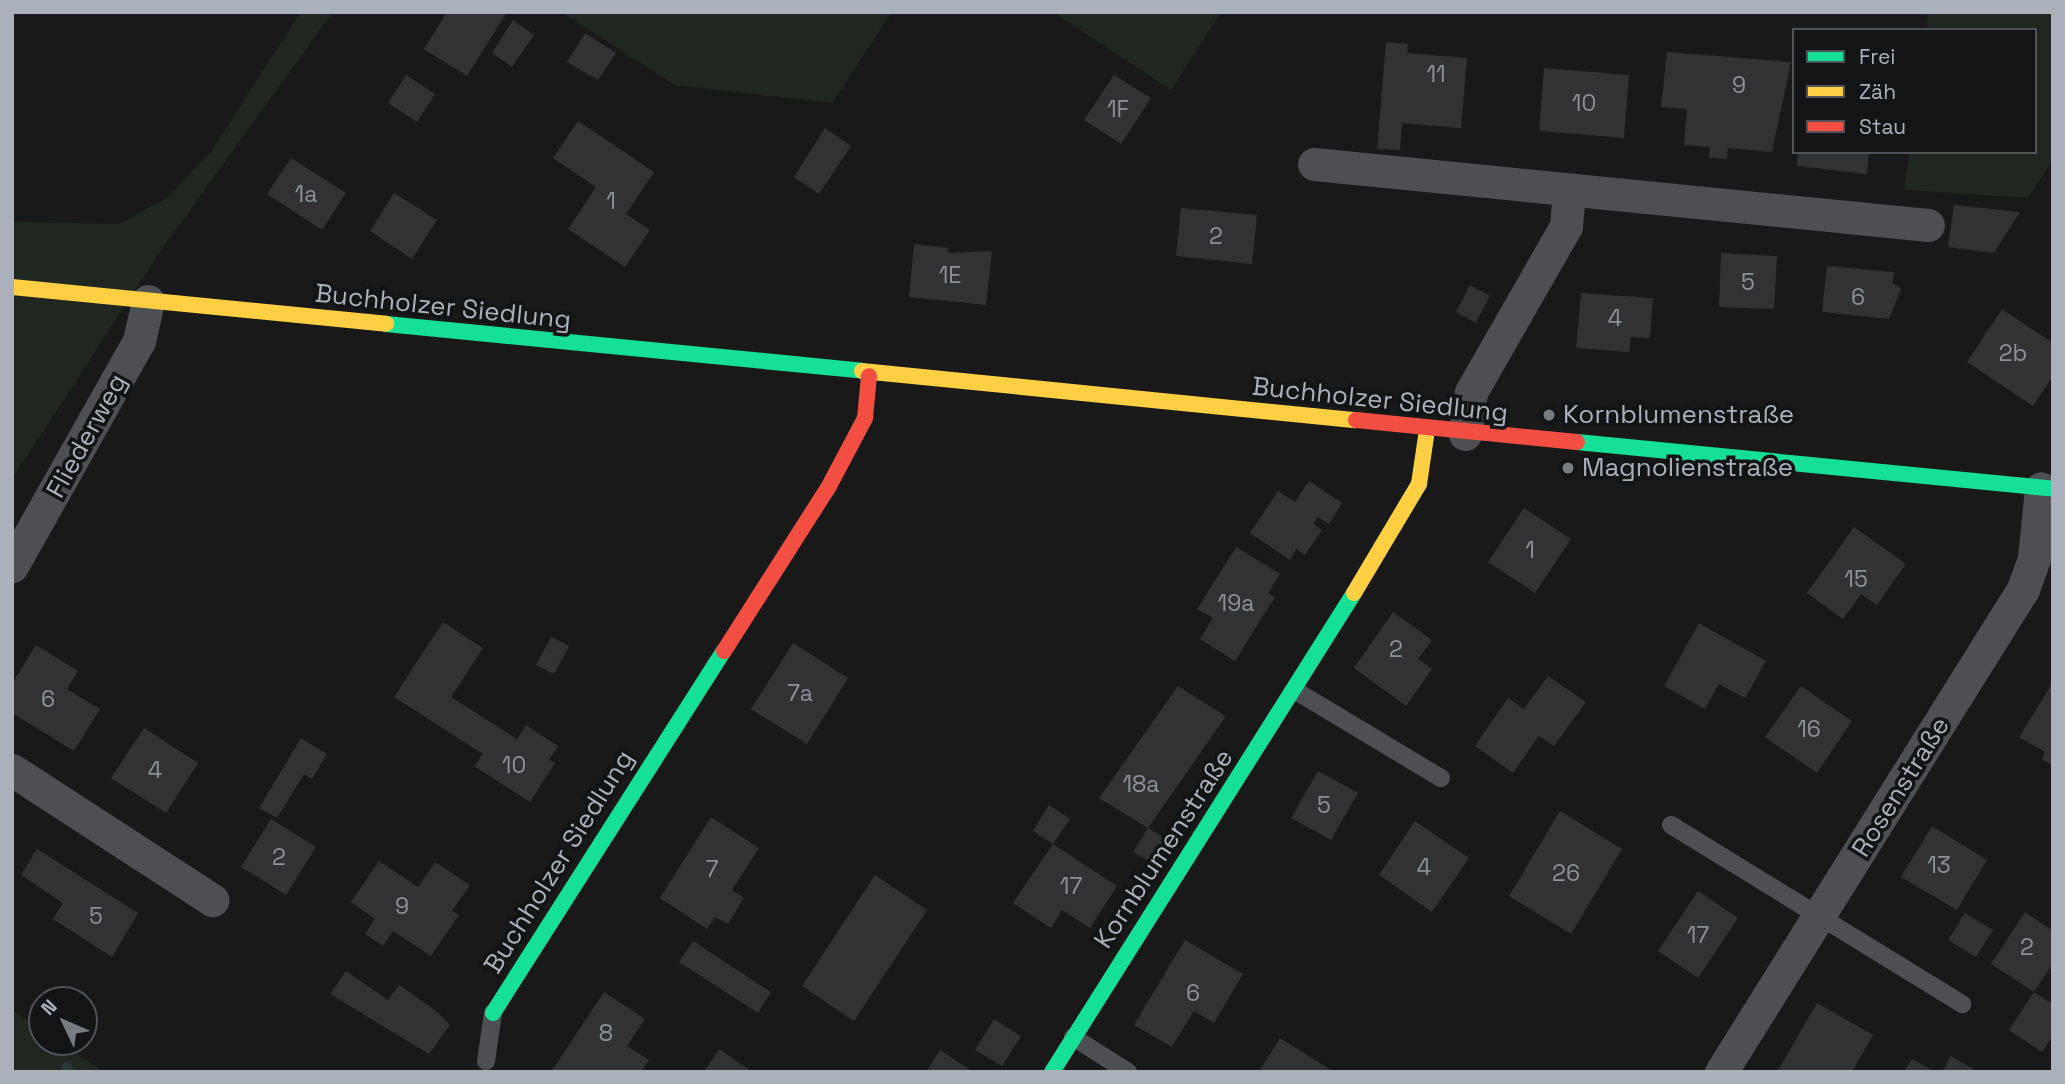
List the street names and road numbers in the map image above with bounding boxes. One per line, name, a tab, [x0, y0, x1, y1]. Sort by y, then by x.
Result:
street label: Buchholzer Siedlung	[313, 278, 573, 336]
street label: Fliederweg	[40, 369, 134, 503]
street label: Buchholzer Siedlung	[1250, 371, 1510, 429]
street label: Rosenstraße	[1846, 711, 1956, 863]
street label: Kornblumenstraße	[1088, 744, 1240, 954]
street label: Buchholzer Siedlung	[478, 745, 640, 979]

